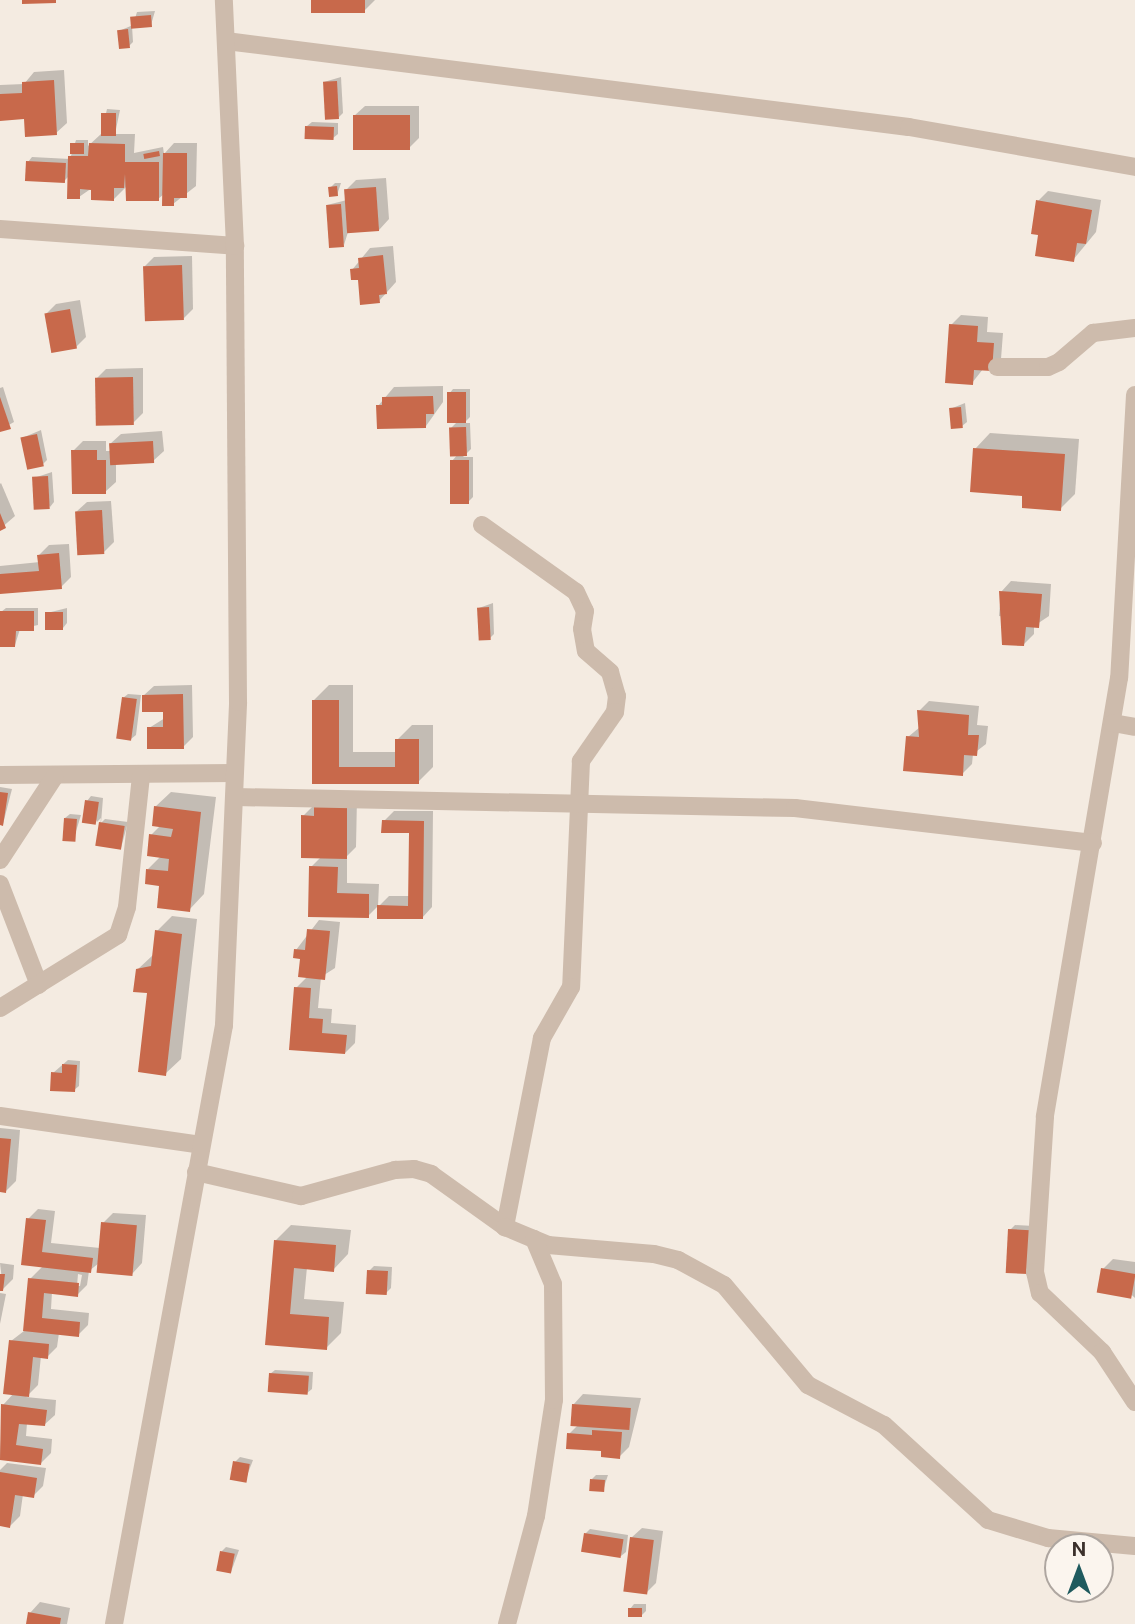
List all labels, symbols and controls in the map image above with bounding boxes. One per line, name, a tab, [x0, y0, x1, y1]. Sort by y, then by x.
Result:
north arrow	[1044, 1533, 1114, 1603]
text: N	[1072, 1538, 1086, 1560]

